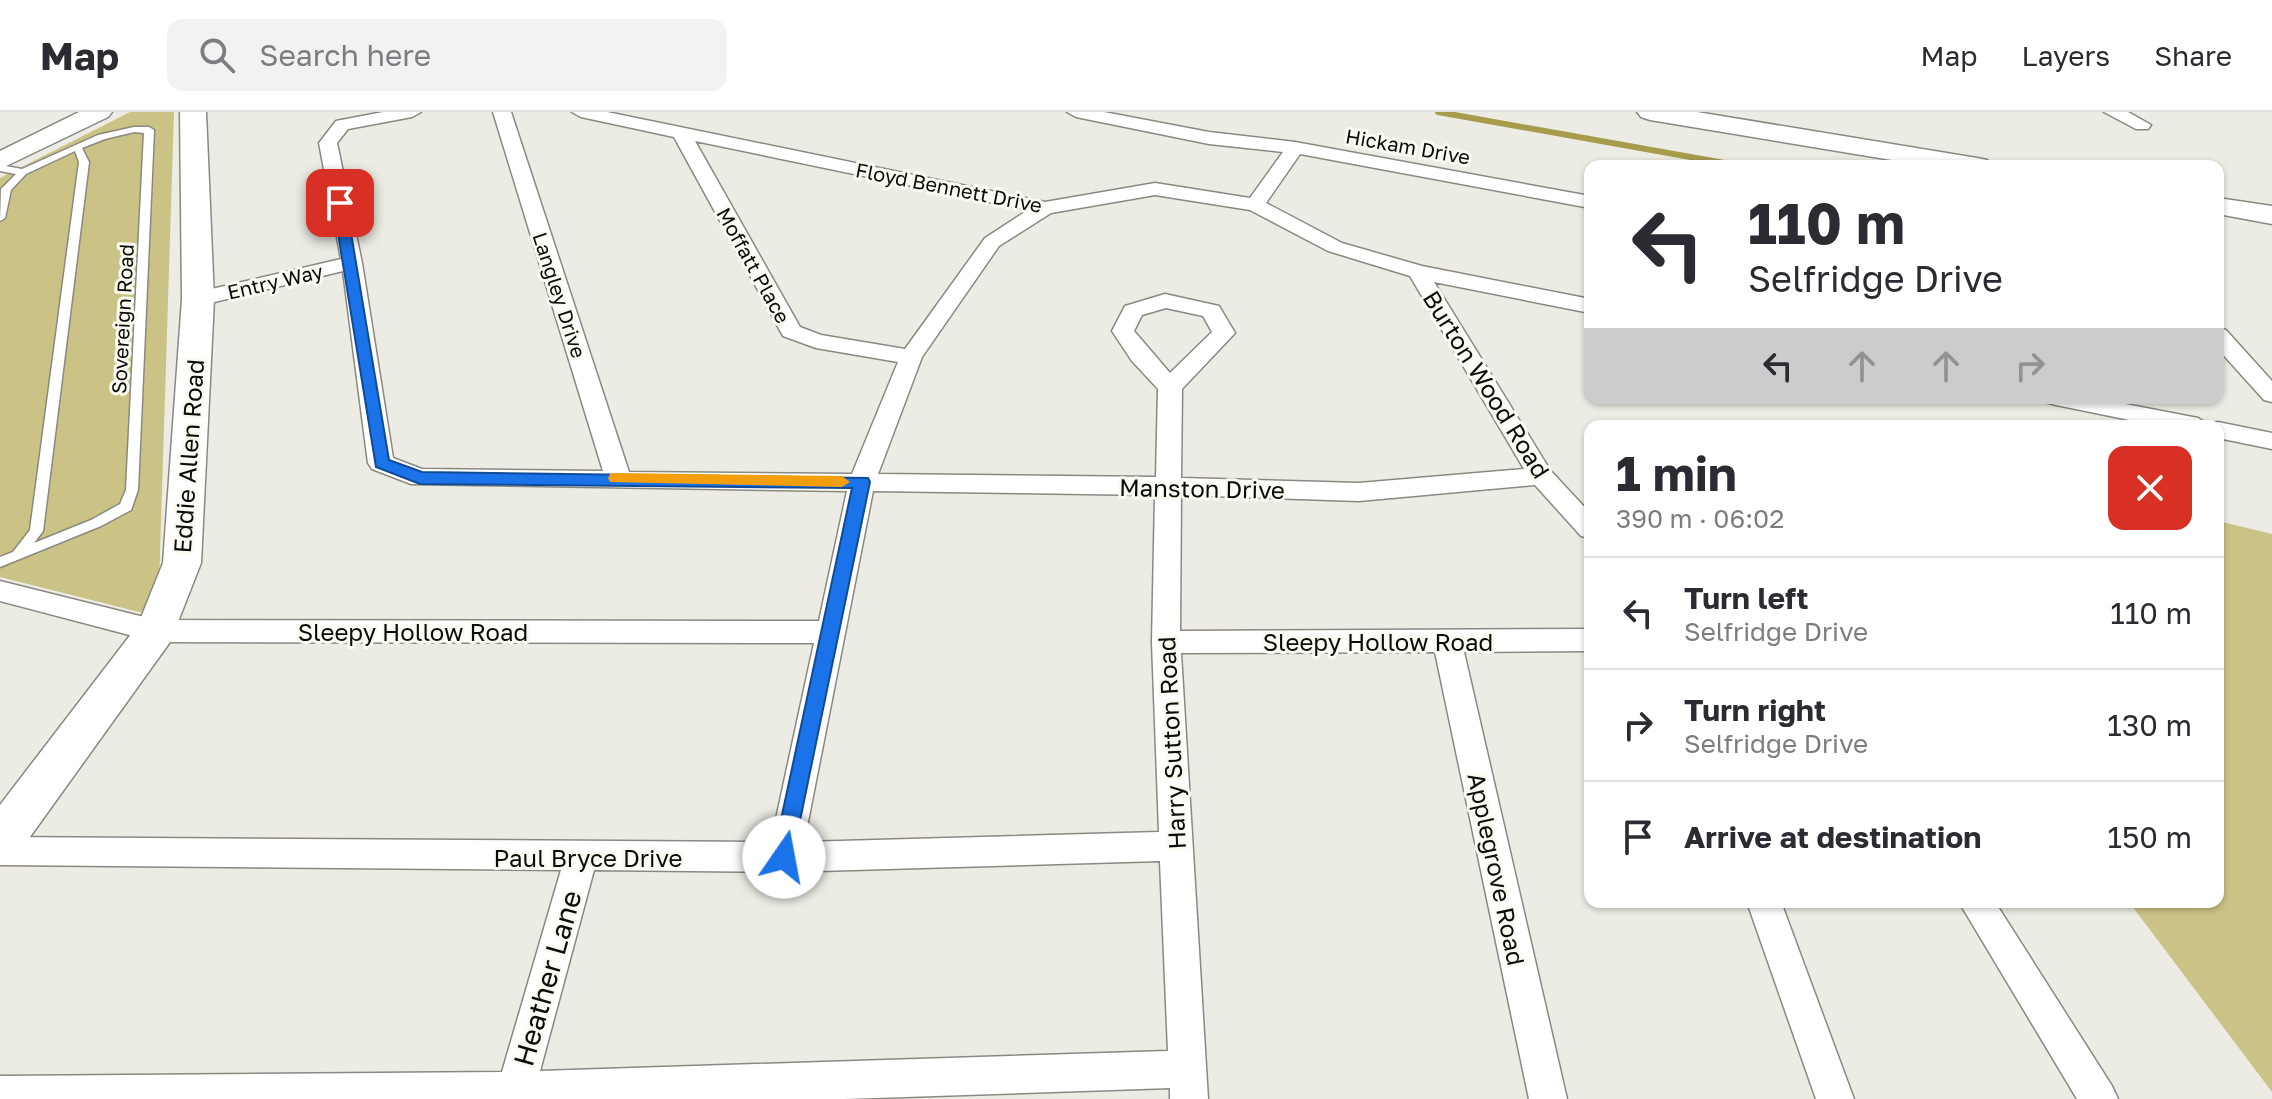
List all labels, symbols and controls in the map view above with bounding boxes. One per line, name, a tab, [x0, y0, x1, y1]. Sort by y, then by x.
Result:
search box	[167, 19, 727, 91]
text: Map	[40, 33, 119, 78]
icon: search	[195, 33, 239, 77]
text: Search here	[259, 37, 431, 73]
text: Map	[1920, 39, 1978, 72]
text: Layers	[2022, 39, 2110, 72]
text: Share	[2154, 39, 2232, 72]
street label: Hickam Drive	[1344, 123, 1472, 169]
street label: Floyd Bennett Drive	[854, 157, 1044, 217]
pin	[306, 169, 374, 237]
icon: arrive	[318, 181, 362, 225]
text: 110 m	[1748, 189, 1905, 256]
icon: left	[1616, 192, 1720, 296]
street label: Moffatt Place	[712, 203, 796, 327]
street label: Langley Drive	[528, 229, 592, 361]
street label: Sovereign Road	[106, 243, 138, 395]
text: Selfridge Drive	[1748, 257, 2003, 300]
street label: Entry Way	[225, 258, 325, 304]
street label: Burton Wood Road	[1418, 285, 1556, 483]
icon: left	[1756, 344, 1800, 388]
icon: ahead	[1840, 344, 1884, 388]
icon: ahead	[1924, 344, 1968, 388]
icon: right	[2008, 344, 2052, 388]
street label: Eddie Allen Road	[167, 358, 209, 554]
text: 1 min	[1616, 444, 1737, 502]
button: close	[2108, 446, 2192, 530]
street label: Manston Drive	[1119, 472, 1285, 504]
text: 390 m · 06:02	[1616, 503, 1784, 534]
text: Turn left	[1684, 580, 1809, 616]
icon: left	[1616, 591, 1660, 635]
text: 110 m	[2110, 595, 2192, 631]
text: Selfridge Drive	[1684, 616, 1868, 647]
street label: Sleepy Hollow Road	[298, 617, 528, 646]
street label: Sleepy Hollow Road	[1263, 627, 1493, 656]
street label: Harry Sutton Road	[1151, 636, 1191, 850]
text: Turn right	[1684, 692, 1826, 728]
icon: right	[1616, 703, 1660, 747]
text: 130 m	[2107, 707, 2192, 743]
text: Selfridge Drive	[1684, 728, 1868, 759]
street label: Applegrove Road	[1462, 770, 1532, 968]
position arrow	[742, 815, 826, 899]
icon: arrive	[1616, 815, 1660, 859]
text: Arrive at destination	[1684, 819, 1981, 855]
text: 150 m	[2107, 819, 2192, 855]
street label: Paul Bryce Drive	[494, 843, 682, 872]
street label: Heather Lane	[506, 886, 588, 1070]

